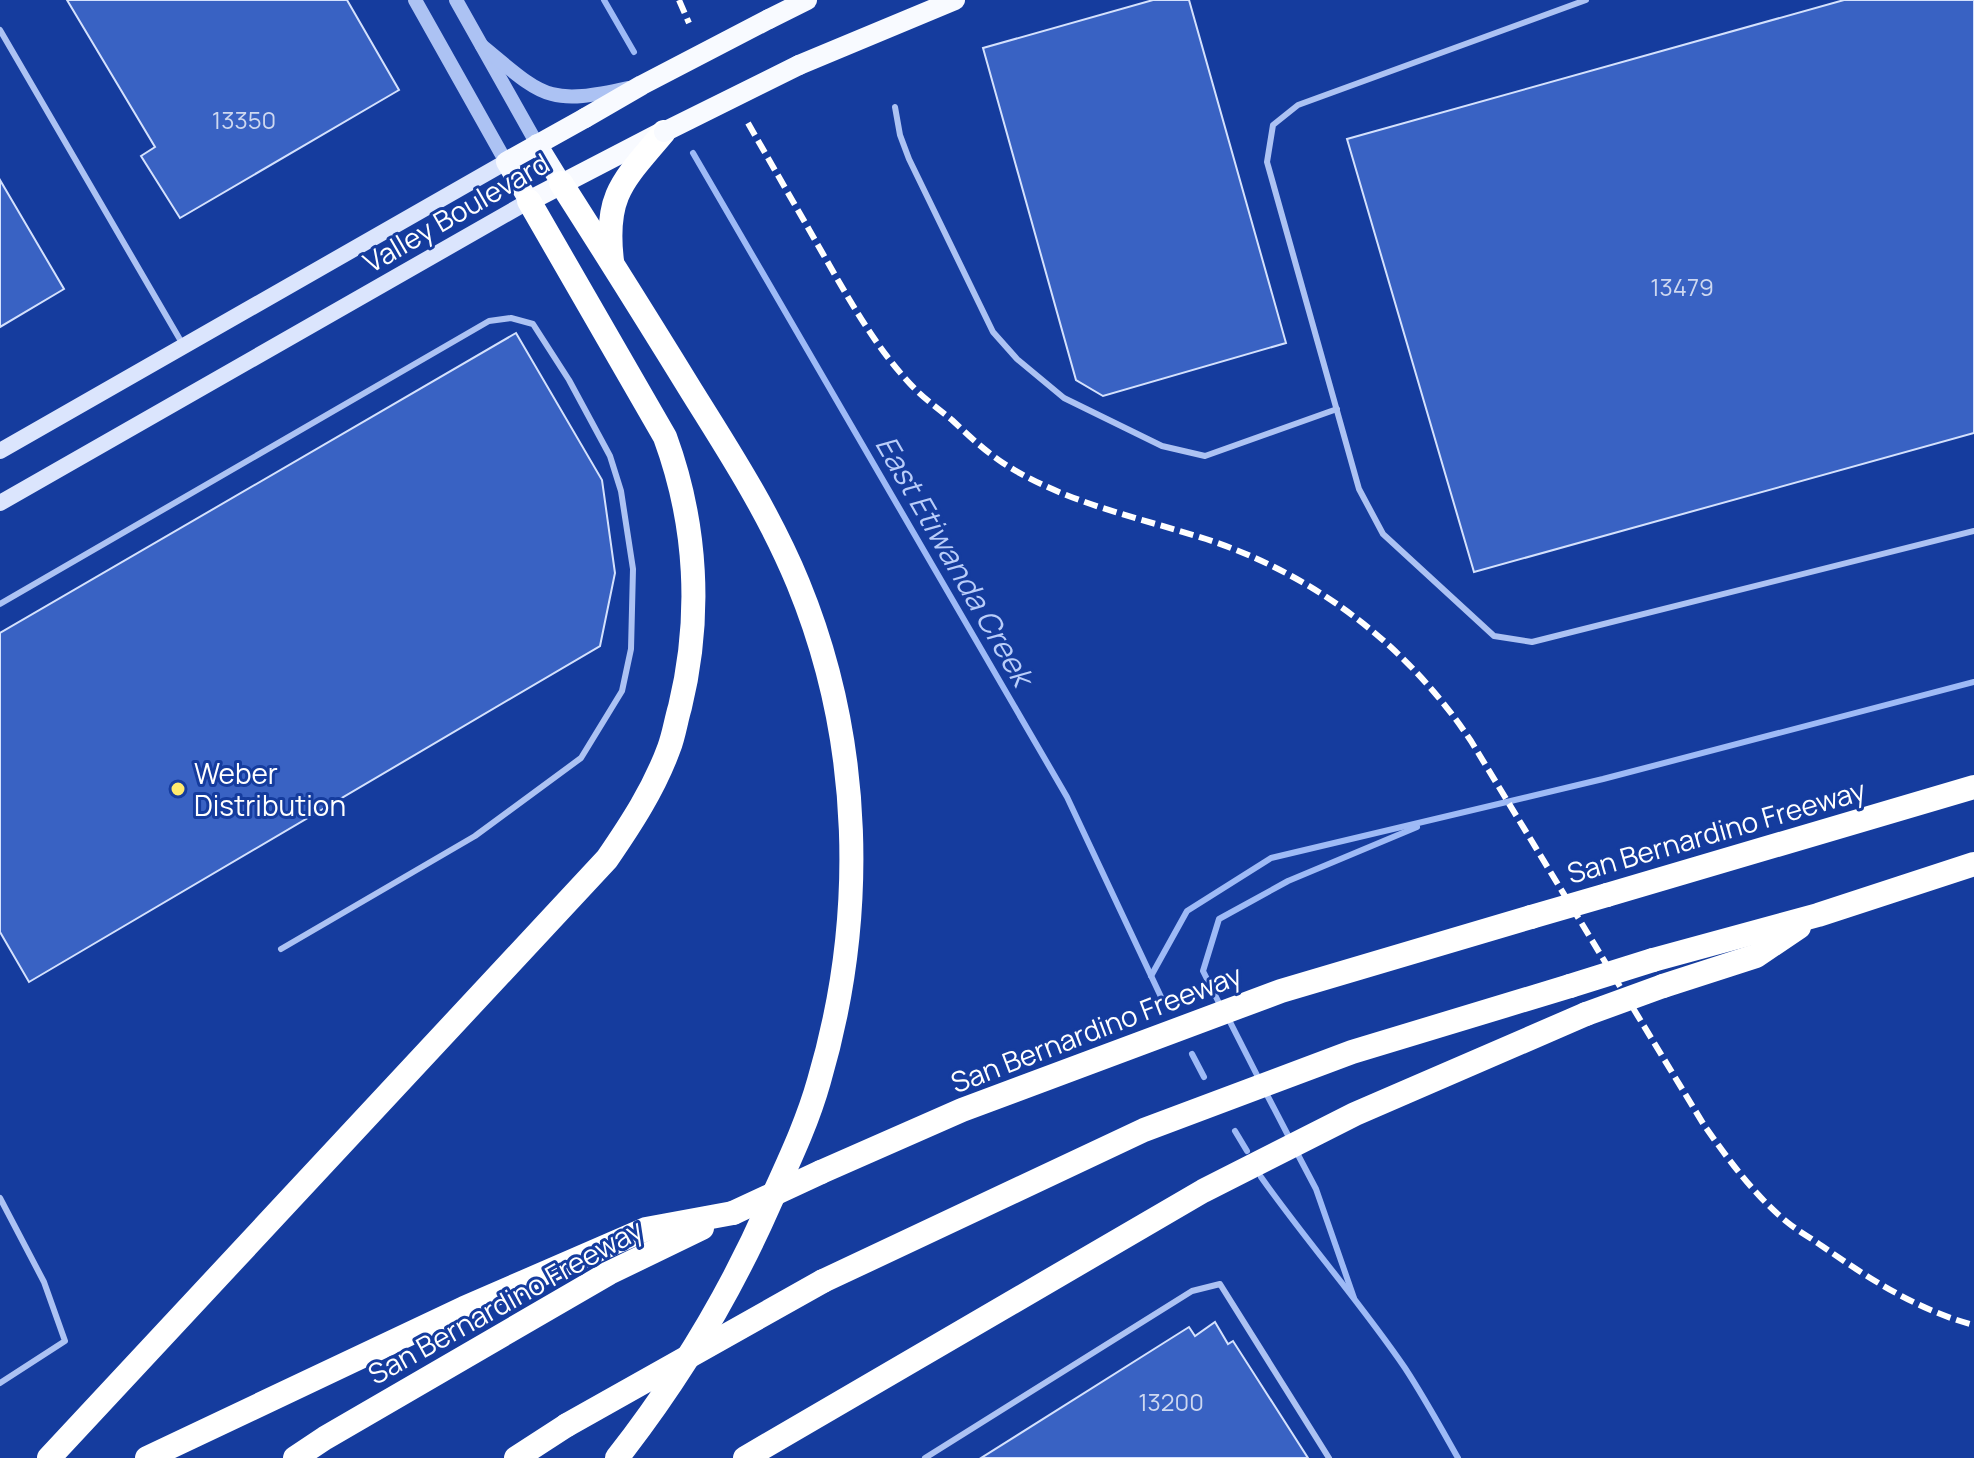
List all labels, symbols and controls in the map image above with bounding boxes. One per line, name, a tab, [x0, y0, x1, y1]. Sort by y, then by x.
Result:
house number: 13350	[212, 103, 276, 136]
street label: Valley Boulevard	[356, 143, 556, 281]
house number: 13479	[1650, 270, 1714, 303]
water label: East Etiwanda Creek	[867, 427, 1045, 696]
place label: Weber Distribution	[194, 754, 346, 824]
street label: San Bernardino Freeway	[1562, 770, 1870, 892]
marker: Weber Distribution	[169, 780, 187, 798]
street label: San Bernardino Freeway	[945, 955, 1247, 1101]
street label: San Bernardino Freeway	[361, 1209, 649, 1392]
house number: 13200	[1138, 1385, 1204, 1418]

